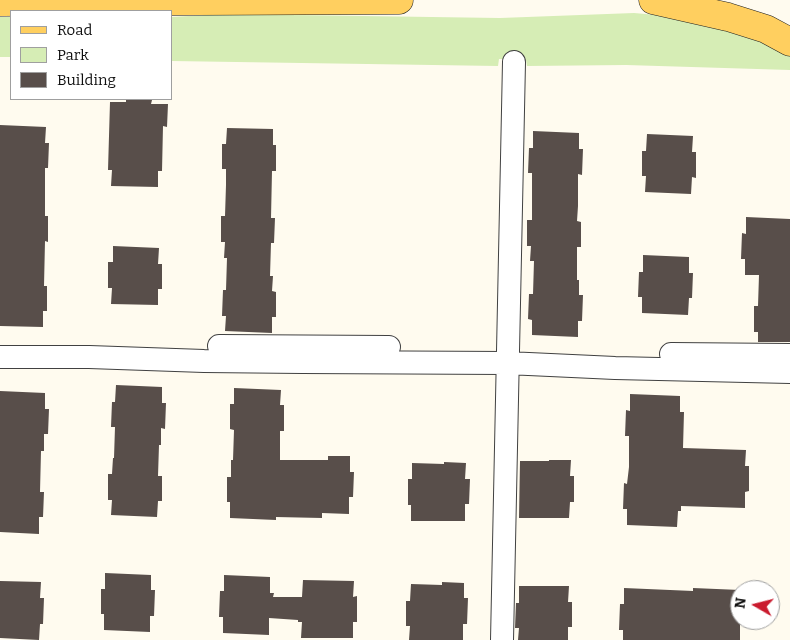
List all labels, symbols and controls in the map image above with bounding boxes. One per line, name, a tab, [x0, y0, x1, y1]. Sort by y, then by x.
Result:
legend	[10, 10, 172, 100]
text: Road	[57, 21, 92, 39]
text: Park	[57, 46, 89, 64]
text: Building	[57, 71, 116, 89]
north arrow	[730, 580, 780, 630]
text: N	[731, 596, 750, 610]

